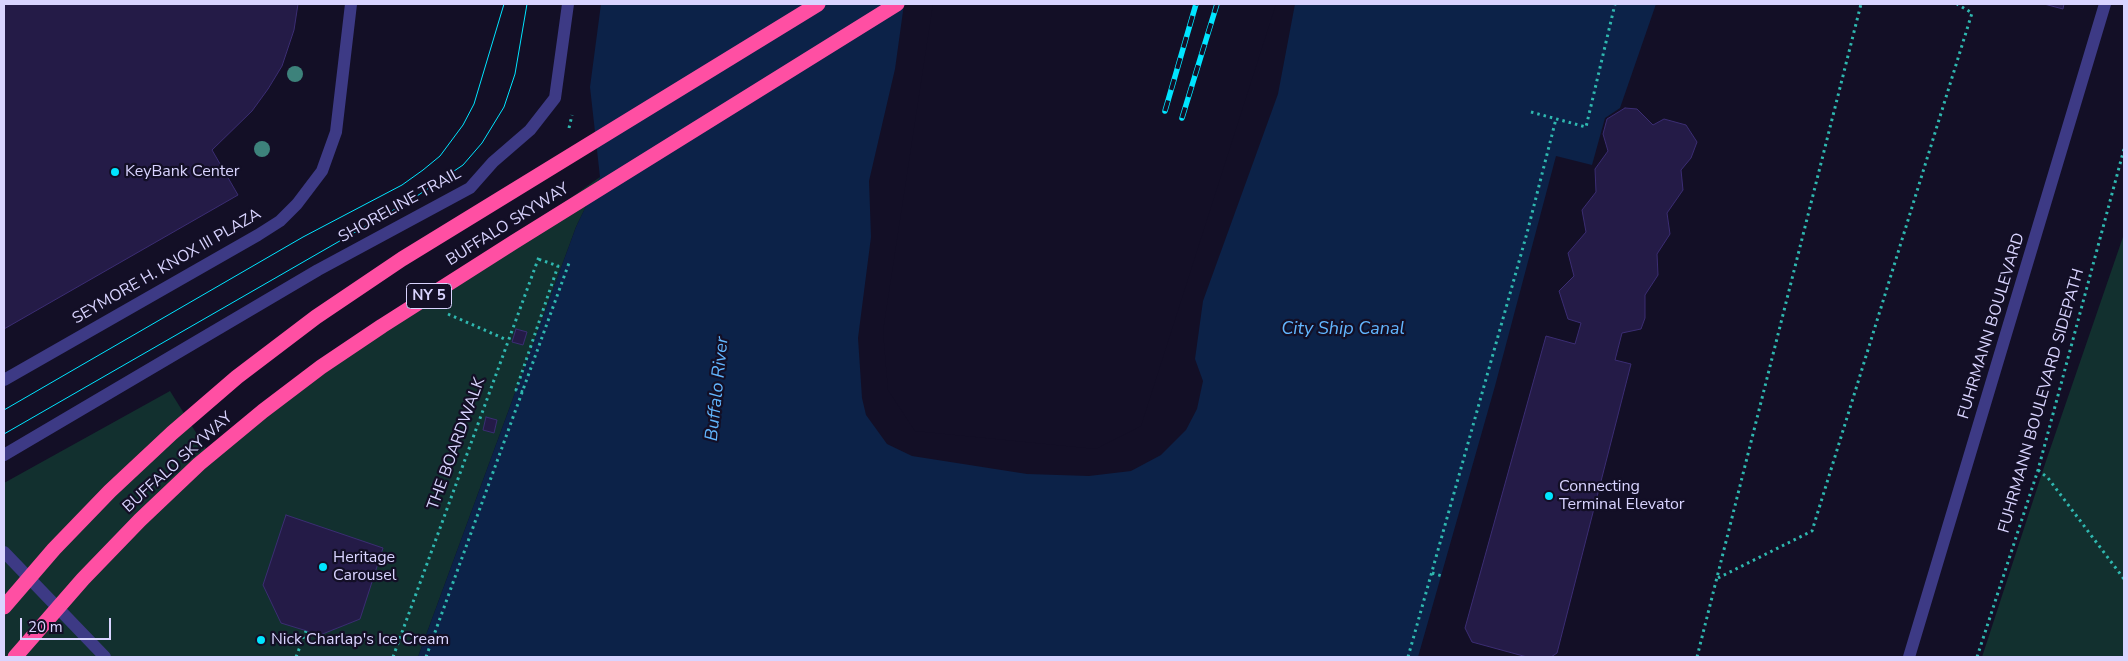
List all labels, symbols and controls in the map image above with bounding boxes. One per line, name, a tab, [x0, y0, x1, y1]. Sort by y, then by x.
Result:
place label: KeyBank Center	[125, 162, 240, 182]
street label: SHORELINE TRAIL	[335, 164, 465, 248]
marker: KeyBank Center	[109, 166, 121, 178]
street label: BUFFALO SKYWAY	[443, 179, 573, 271]
street label: SEYMORE H. KNOX III PLAZA	[69, 205, 265, 329]
street label: FUHRMANN BOULEVARD	[1955, 231, 2029, 421]
street label: FUHRMANN BOULEVARD SIDEPATH	[1995, 267, 2089, 535]
road number: NY 5	[406, 284, 452, 308]
water label: City Ship Canal	[1281, 319, 1405, 341]
water label: Buffalo River	[702, 336, 734, 442]
street label: THE BOARDWALK	[424, 375, 490, 513]
street label: BUFFALO SKYWAY	[119, 409, 237, 517]
place label: Connecting Terminal Elevator	[1559, 477, 1685, 515]
marker: Connecting Terminal Elevator	[1543, 490, 1555, 502]
place label: Heritage Carousel	[333, 548, 396, 586]
marker: Heritage Carousel	[317, 561, 329, 573]
scale bar	[22, 608, 114, 640]
text: 20 m	[28, 617, 63, 637]
place label: Nick Charlap's Ice Cream	[271, 630, 449, 650]
marker: Nick Charlap's Ice Cream	[255, 634, 267, 646]

